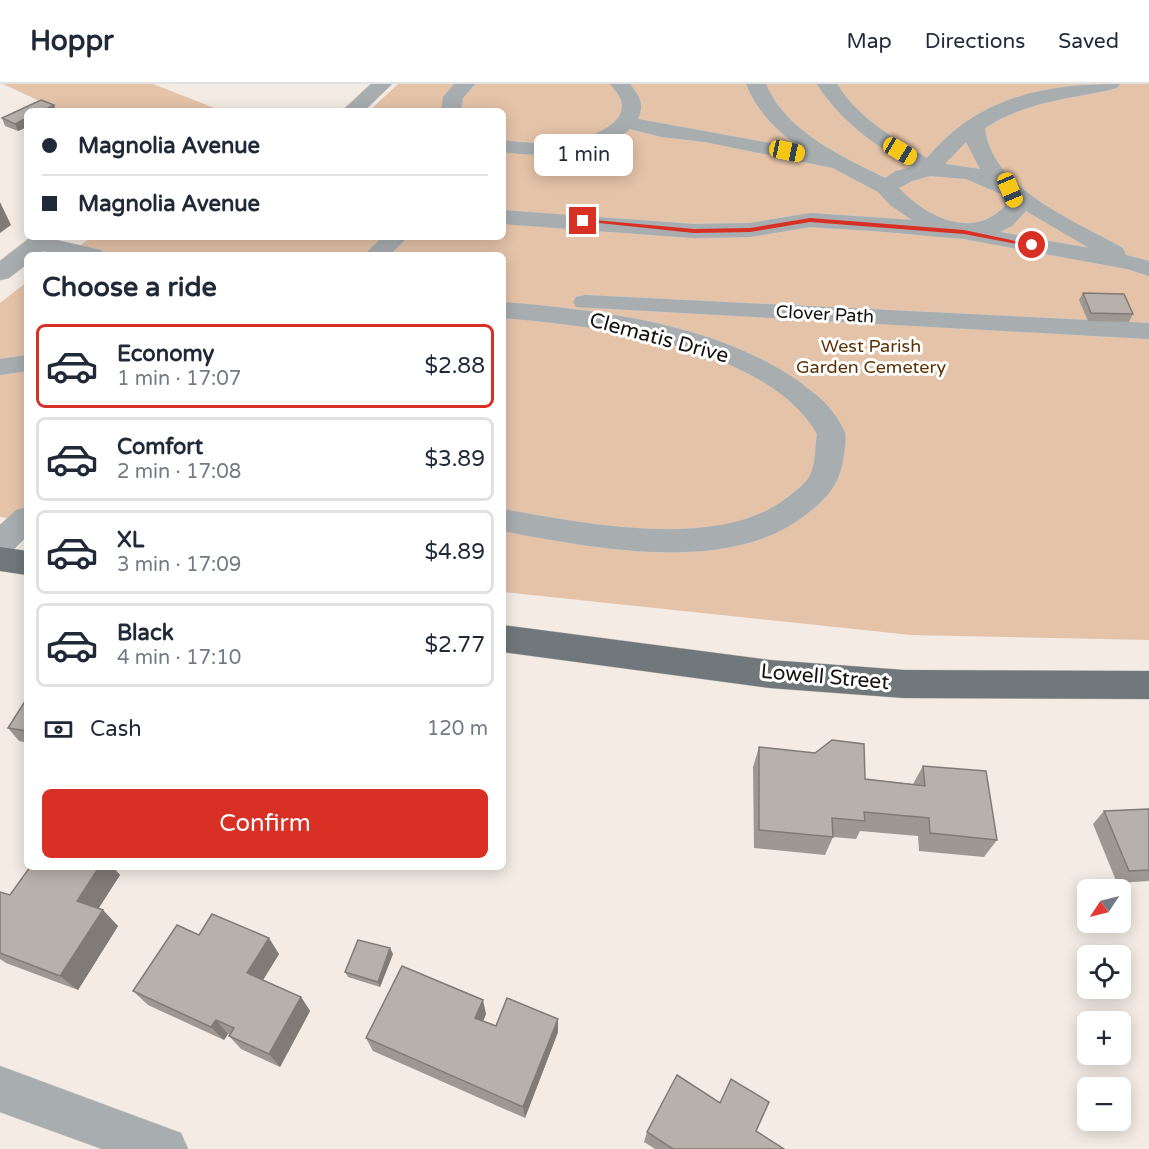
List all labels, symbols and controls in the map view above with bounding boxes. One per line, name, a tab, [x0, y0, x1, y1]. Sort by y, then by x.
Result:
text: Hoppr	[30, 24, 114, 58]
text: Map	[846, 29, 892, 54]
text: Directions	[925, 29, 1025, 54]
text: Saved	[1058, 29, 1119, 54]
text: Magnolia Avenue	[78, 133, 260, 159]
callout: 1 min	[534, 134, 632, 176]
car	[880, 134, 920, 168]
car	[768, 138, 806, 164]
text: 1 min	[557, 143, 610, 167]
car	[995, 170, 1025, 210]
text: Magnolia Avenue	[78, 191, 260, 217]
route end	[569, 207, 596, 234]
route start	[1018, 231, 1045, 258]
text: Choose a ride	[42, 271, 217, 304]
street label: Clover Path	[775, 300, 875, 328]
street label: Clematis Drive	[587, 307, 731, 369]
park label: West Parish Garden Cemetery	[796, 335, 946, 378]
icon: car	[45, 339, 99, 393]
text: Economy	[117, 341, 214, 367]
text: $2.88	[424, 353, 485, 379]
text: 1 min · 17:07	[117, 367, 241, 391]
icon: car	[45, 432, 99, 486]
text: Comfort	[117, 434, 203, 460]
text: $3.89	[424, 446, 485, 472]
text: 2 min · 17:08	[117, 460, 241, 484]
icon: car	[45, 525, 99, 579]
text: XL	[117, 527, 144, 553]
text: $4.89	[424, 539, 485, 565]
text: 3 min · 17:09	[117, 553, 241, 577]
icon: car	[45, 618, 99, 672]
text: Black	[117, 620, 174, 646]
text: $2.77	[424, 632, 485, 658]
text: 4 min · 17:10	[117, 646, 241, 670]
street label: Lowell Street	[760, 659, 890, 695]
icon: cash	[42, 713, 75, 746]
text: Cash	[90, 716, 142, 742]
text: 120 m	[427, 717, 488, 741]
button: Confirm	[42, 789, 488, 858]
north arrow	[1077, 879, 1131, 933]
map controls	[1077, 879, 1131, 1131]
button: locate	[1077, 945, 1131, 999]
button: +	[1077, 1011, 1131, 1065]
button: −	[1077, 1077, 1131, 1131]

